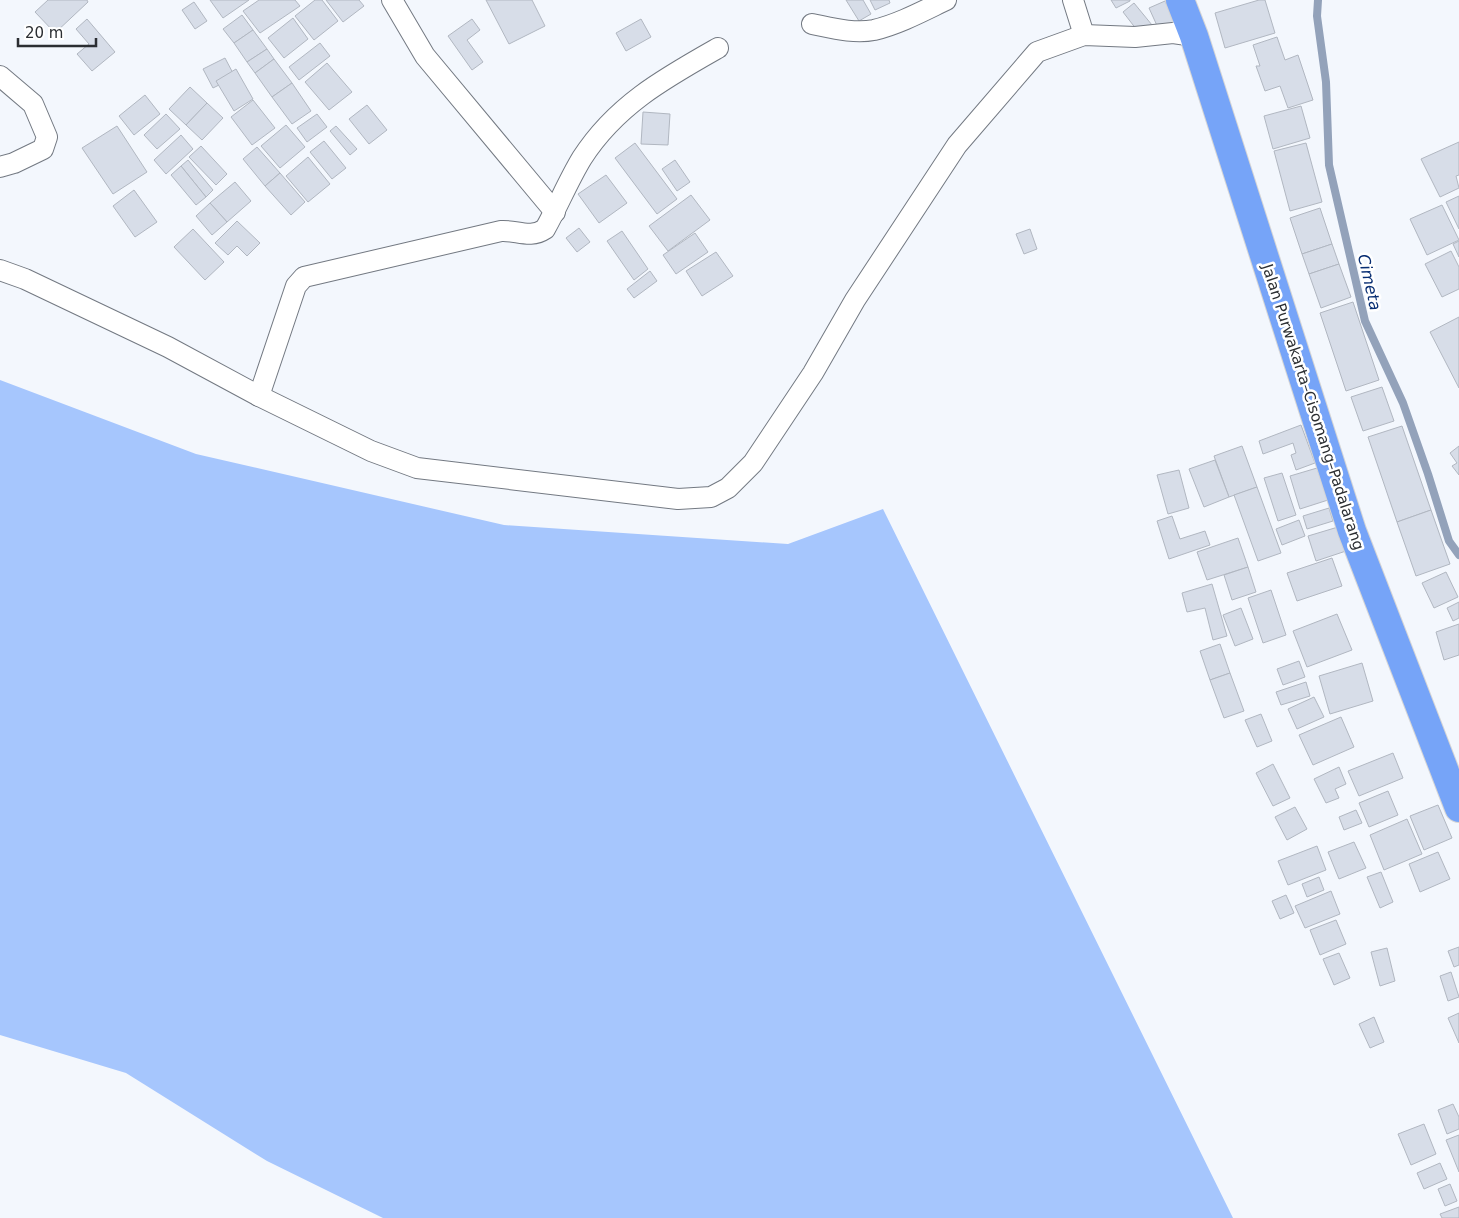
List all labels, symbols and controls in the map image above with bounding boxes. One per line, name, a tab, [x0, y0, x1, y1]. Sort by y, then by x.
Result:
scale bar	[18, 15, 95, 47]
text: 20 m	[25, 24, 63, 42]
water label: Cimeta	[1354, 252, 1385, 312]
street label: Jalan Purwakarta–Cisomang–Padalarang	[1258, 261, 1368, 552]

